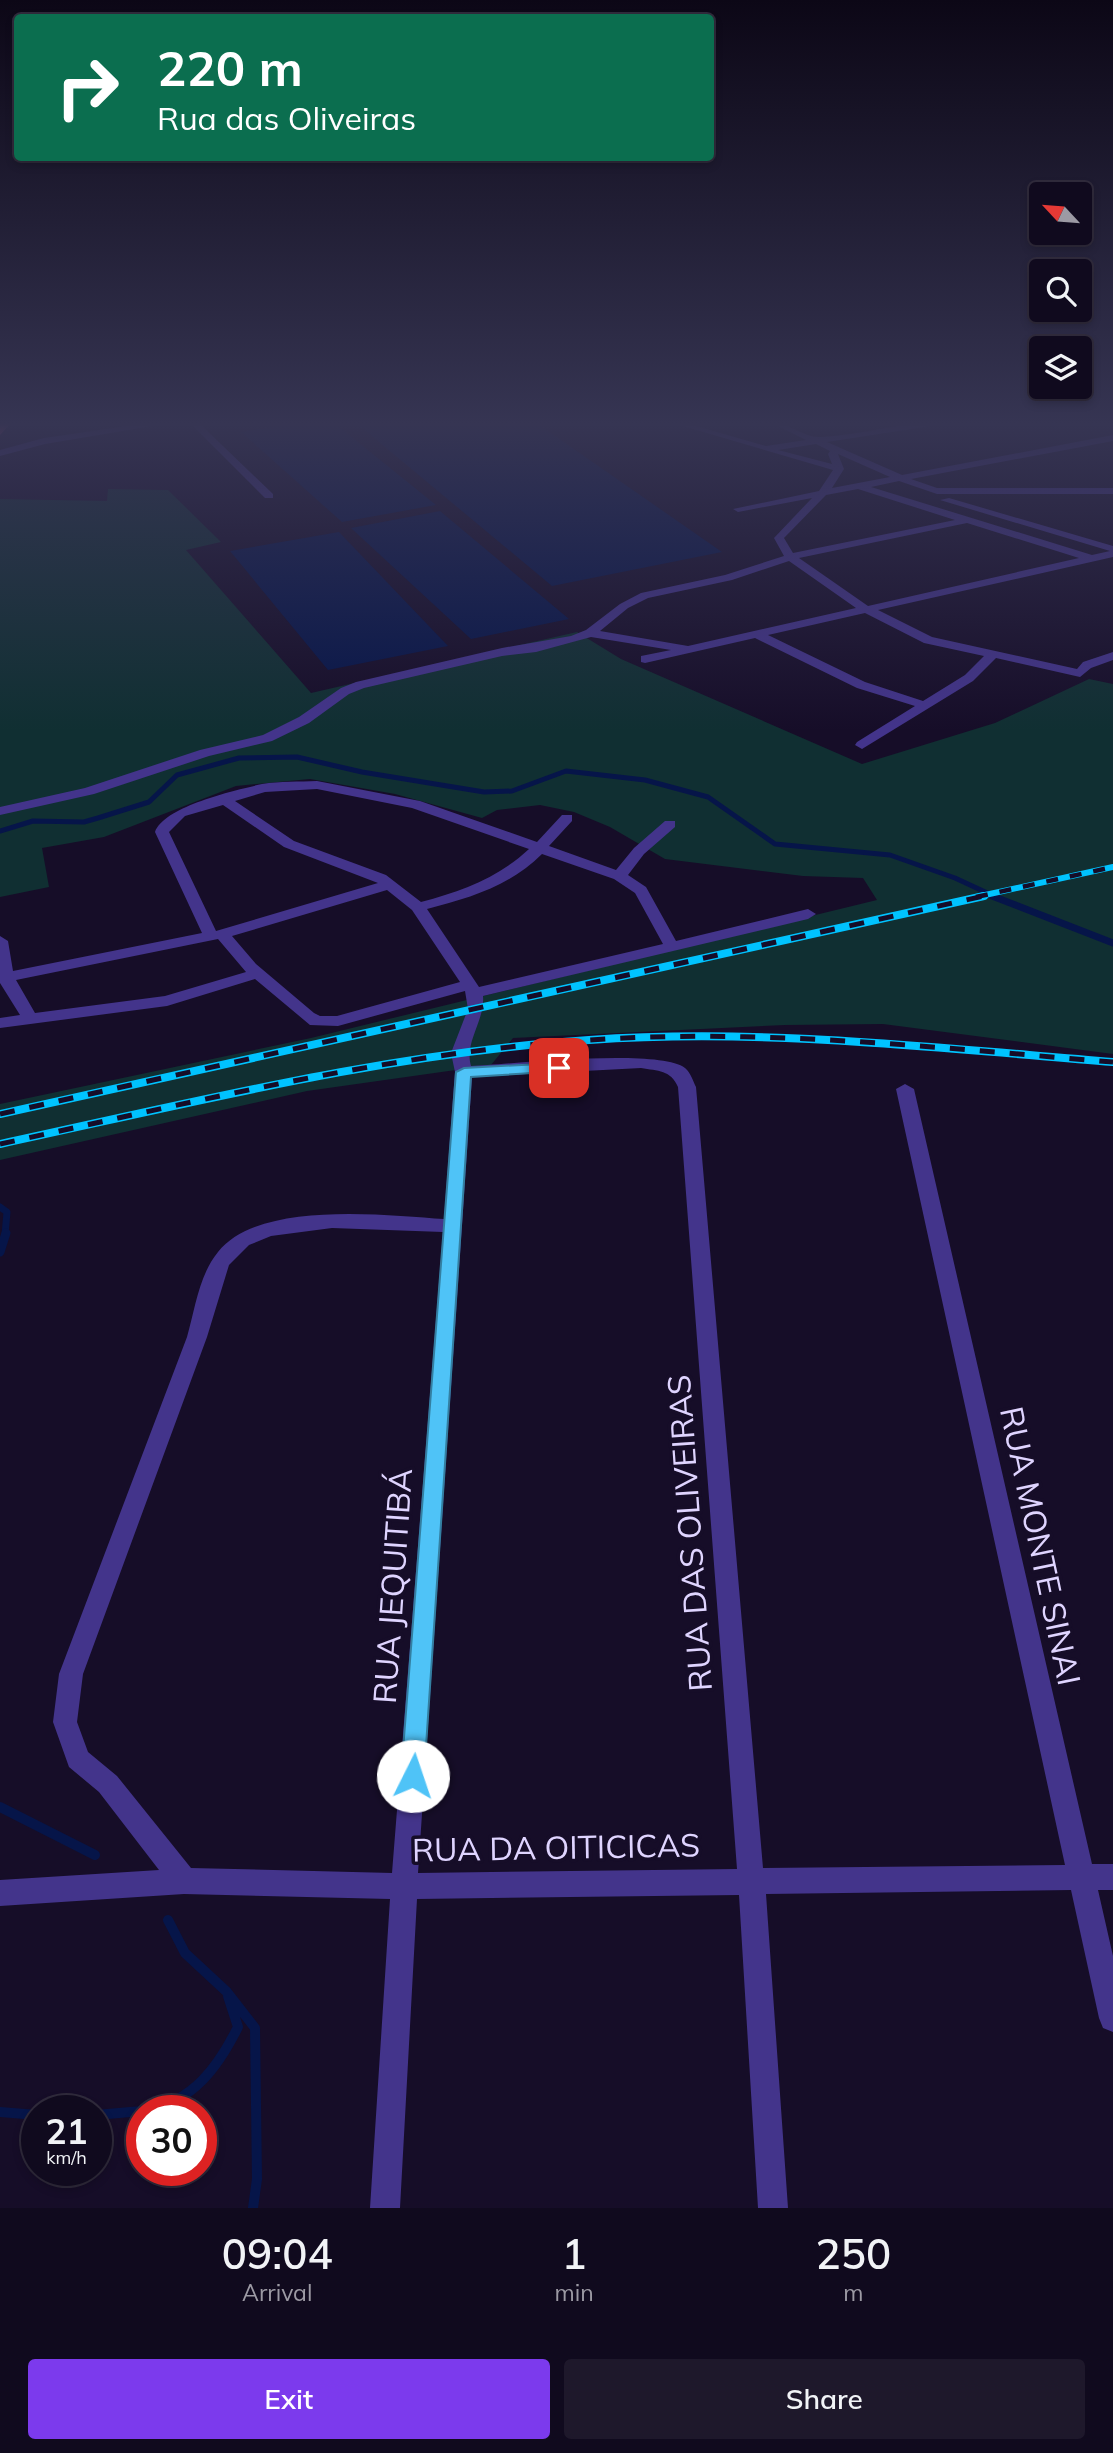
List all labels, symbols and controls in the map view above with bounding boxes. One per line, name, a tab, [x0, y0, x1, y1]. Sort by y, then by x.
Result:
text: 220 m	[157, 37, 303, 98]
icon: right	[42, 42, 133, 133]
text: Rua das Oliveiras	[157, 98, 416, 138]
north arrow	[1029, 182, 1092, 245]
map controls	[1029, 182, 1092, 399]
button: search	[1029, 259, 1092, 322]
button: layers	[1029, 336, 1092, 399]
pin	[529, 1038, 589, 1098]
icon: arrive	[540, 1049, 578, 1087]
street label: RUA DAS OLIVEIRAS	[658, 1373, 720, 1693]
street label: RUA MONTE SINAI	[992, 1403, 1090, 1689]
street label: RUA JEQUITIBÁ	[364, 1467, 420, 1705]
position arrow	[376, 1739, 450, 1813]
street label: RUA DA OITICICAS	[412, 1824, 700, 1870]
speed limit sign: 30	[126, 2095, 217, 2186]
text: 21	[45, 2109, 88, 2153]
text: km/h	[46, 2146, 87, 2169]
text: 09:04	[222, 2227, 333, 2280]
text: 1	[561, 2227, 587, 2280]
text: 250	[816, 2227, 891, 2280]
text: Arrival	[242, 2278, 312, 2307]
text: min	[554, 2278, 594, 2307]
text: m	[843, 2278, 863, 2307]
button: Exit	[28, 2359, 550, 2439]
button: Share	[564, 2359, 1085, 2439]

